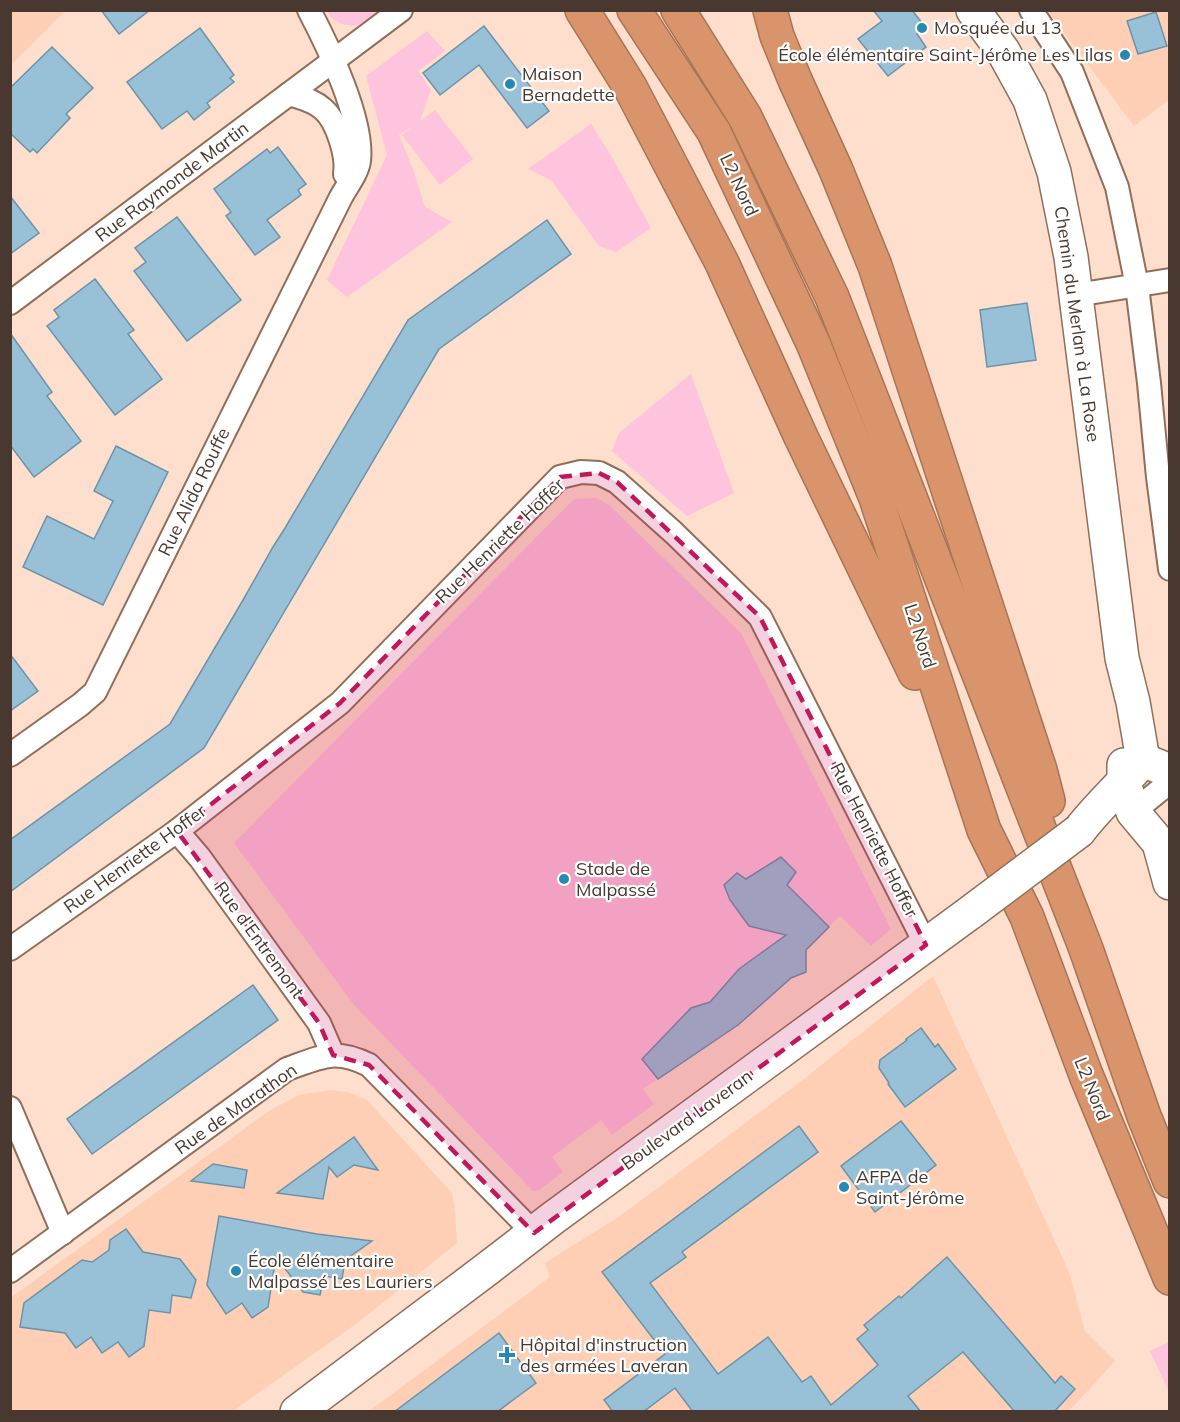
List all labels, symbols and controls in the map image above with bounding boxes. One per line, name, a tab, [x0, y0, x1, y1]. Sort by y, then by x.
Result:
place label: Mosquée du 13	[934, 16, 1062, 39]
marker: Mosquée du 13	[915, 21, 929, 35]
place label: École élémentaire Saint-Jérôme Les Lilas	[778, 43, 1113, 66]
marker: École élémentaire Saint-Jérôme Les Lilas	[1118, 48, 1132, 62]
place label: Maison Bernadette	[522, 62, 615, 106]
marker: Maison Bernadette	[503, 77, 517, 91]
street label: Rue Raymonde Martin	[90, 116, 253, 247]
street label: L2 Nord	[715, 150, 764, 220]
street label: Chemin du Merlan à La Rose	[1050, 204, 1105, 443]
street label: Rue Alida Rouffe	[153, 424, 235, 560]
street label: Rue Henriette Hoffer	[430, 473, 569, 608]
street label: L2 Nord	[899, 601, 942, 671]
street label: Rue Henriette Hoffer	[825, 758, 924, 921]
street label: Rue Henriette Hoffer	[59, 799, 211, 918]
place label: Stade de Malpassé	[576, 857, 656, 901]
marker: Stade de Malpassé	[557, 872, 571, 886]
street label: Rue d'Entremont	[209, 877, 309, 1003]
street label: L2 Nord	[1069, 1054, 1116, 1124]
street label: Rue de Marathon	[170, 1058, 301, 1159]
street label: Boulevard Laveran	[617, 1064, 757, 1175]
place label: AFPA de Saint-Jérôme	[856, 1165, 964, 1209]
marker: AFPA de Saint-Jérôme	[837, 1180, 851, 1194]
place label: École élémentaire Malpassé Les Lauriers	[248, 1249, 433, 1293]
marker: École élémentaire Malpassé Les Lauriers	[229, 1264, 243, 1278]
place label: Hôpital d'instruction des armées Laveran	[520, 1333, 688, 1377]
marker: Hôpital d'instruction des armées Laveran	[498, 1346, 516, 1364]

